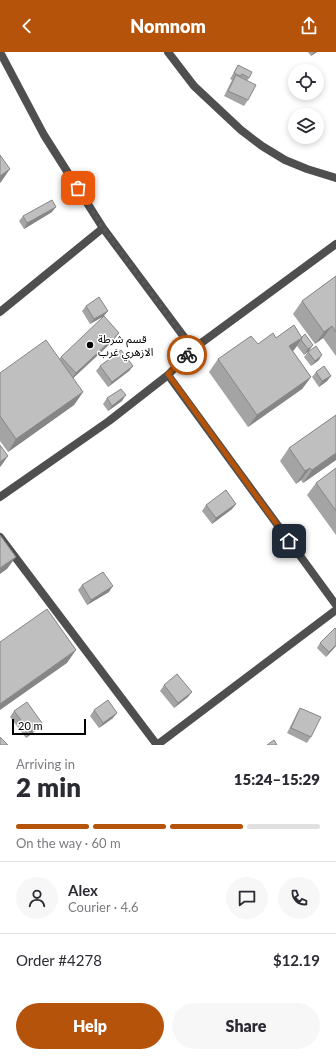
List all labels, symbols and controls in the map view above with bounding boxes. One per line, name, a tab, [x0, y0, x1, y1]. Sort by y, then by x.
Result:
icon: back	[16, 15, 38, 37]
text: Nomnom	[130, 15, 206, 37]
icon: share	[298, 15, 320, 37]
map controls	[288, 64, 324, 144]
button: locate	[288, 64, 324, 100]
button: layers	[288, 108, 324, 144]
pin	[61, 171, 95, 205]
icon: bag	[67, 177, 89, 199]
place label: قسم شرطة الازهري غرب	[98, 332, 153, 362]
courier	[167, 335, 207, 375]
marker: قسم شرطة الازهري غرب	[85, 340, 95, 350]
icon: bike	[176, 344, 198, 366]
pin	[272, 524, 306, 558]
icon: home	[278, 530, 300, 552]
scale bar	[12, 717, 86, 736]
text: 20 m	[18, 719, 43, 732]
text: Arriving in	[16, 756, 75, 772]
text: 15:24–15:29	[234, 770, 320, 788]
text: 2 min	[16, 771, 81, 803]
text: On the way · 60 m	[16, 835, 121, 851]
button: person	[16, 877, 58, 919]
button: chat	[226, 877, 268, 919]
button: phone	[278, 877, 320, 919]
text: Alex	[68, 881, 98, 899]
text: Courier · 4.6	[68, 899, 139, 915]
text: Order #4278	[16, 951, 102, 969]
text: $12.19	[273, 951, 320, 969]
button: Help	[16, 1003, 164, 1049]
button: Share	[172, 1003, 320, 1049]

